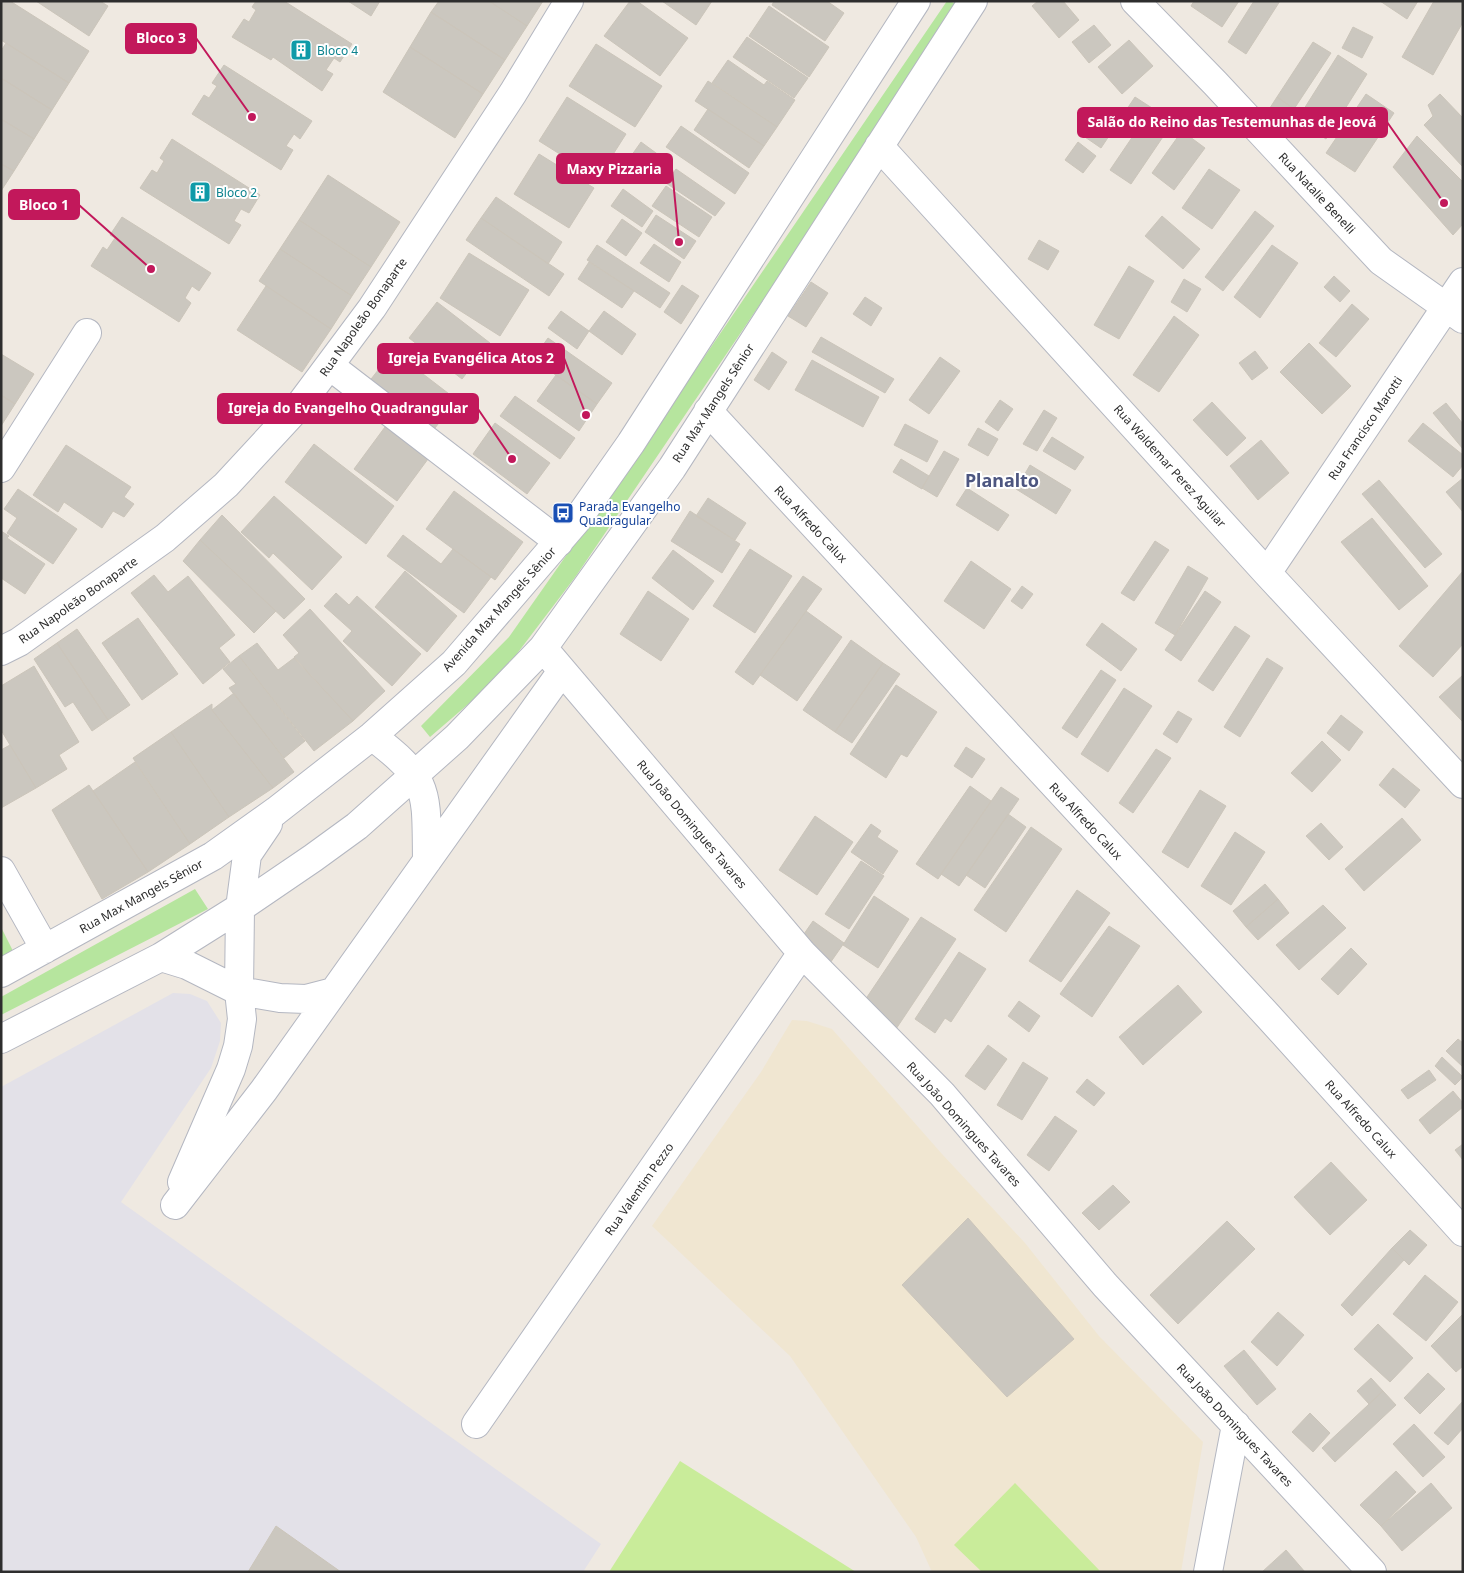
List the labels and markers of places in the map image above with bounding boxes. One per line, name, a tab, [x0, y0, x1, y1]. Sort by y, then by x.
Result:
callout: Bloco 3	[126, 24, 196, 53]
building icon: Bloco 4	[289, 38, 313, 62]
place label: Bloco 4	[317, 42, 358, 59]
callout: Salão do Reino das Testemunhas de Jeová	[1078, 108, 1387, 137]
callout: Maxy Pizzaria	[557, 154, 672, 183]
building icon: Bloco 2	[188, 180, 212, 204]
place label: Bloco 2	[216, 184, 257, 201]
callout: Bloco 1	[9, 190, 79, 219]
callout: Igreja Evangélica Atos 2	[378, 344, 564, 373]
callout: Igreja do Evangelho Quadrangular	[218, 394, 478, 423]
place label: Parada Evangelho Quadragular	[579, 498, 681, 529]
bus stop icon: Parada Evangelho Quadragular	[551, 501, 575, 525]

